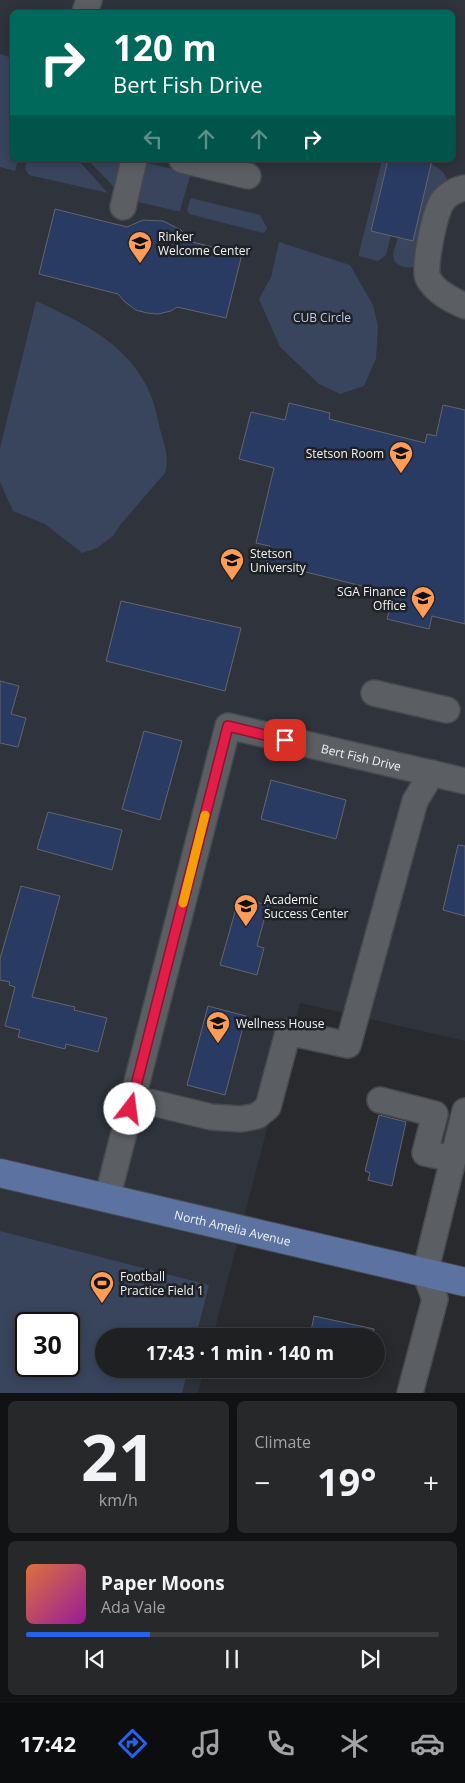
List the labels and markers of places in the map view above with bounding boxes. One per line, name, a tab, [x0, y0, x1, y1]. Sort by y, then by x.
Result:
place label: Rinker Welcome Center	[158, 228, 250, 259]
school or university icon: Rinker Welcome Center	[127, 230, 153, 264]
school or university icon: Stetson Room	[388, 440, 414, 474]
place label: Stetson Room	[306, 445, 384, 462]
place label: Stetson University	[250, 545, 307, 576]
school or university icon: Stetson University	[219, 547, 245, 581]
place label: SGA Finance Office	[337, 583, 406, 614]
school or university icon: SGA Finance Office	[410, 585, 436, 619]
pin	[264, 719, 306, 761]
place label: Academic Success Center	[264, 891, 348, 922]
school or university icon: Academic Success Center	[233, 893, 259, 927]
school or university icon: Wellness House	[205, 1010, 231, 1044]
place label: Wellness House	[236, 1015, 325, 1032]
place label: Football Practice Field 1	[120, 1268, 204, 1299]
sports icon: Football Practice Field 1	[89, 1270, 115, 1304]

